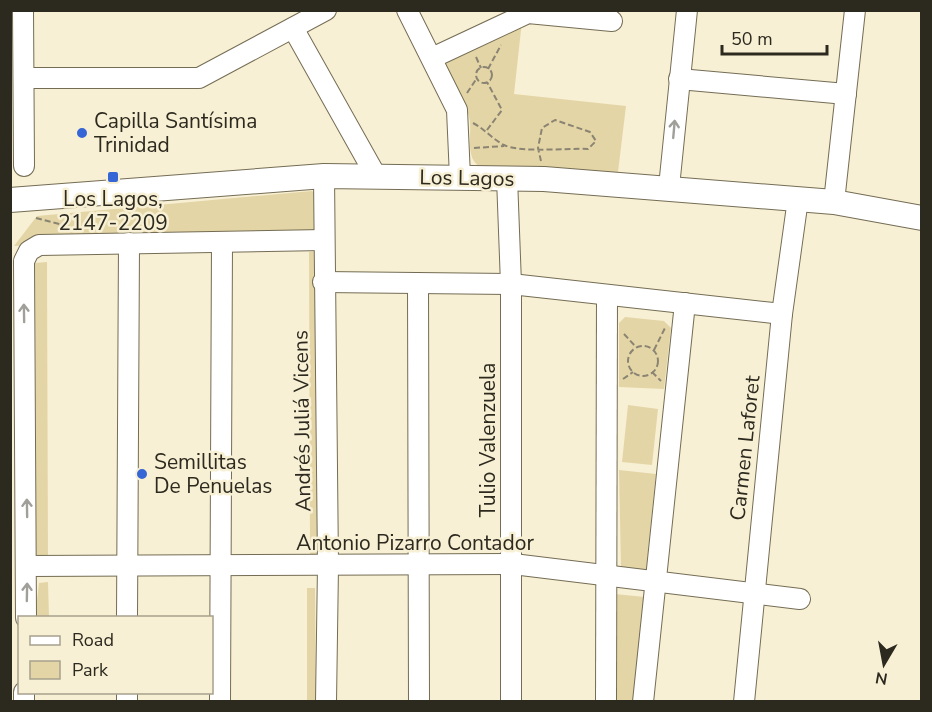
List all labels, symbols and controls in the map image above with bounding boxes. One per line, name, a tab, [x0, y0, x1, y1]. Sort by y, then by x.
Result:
scale bar	[722, 18, 827, 56]
text: 50 m	[731, 27, 773, 51]
place label: Capilla Santísima Trinidad	[94, 107, 257, 159]
one-way arrow	[669, 120, 680, 140]
marker: Capilla Santísima Trinidad	[75, 126, 89, 140]
street label: Los Lagos	[419, 163, 515, 193]
marker: Los Lagos, 2147-2209	[106, 170, 120, 184]
place label: Los Lagos, 2147-2209	[58, 185, 168, 237]
one-way arrow	[19, 303, 30, 323]
street label: Andrés Juliá Vicens	[286, 330, 318, 512]
street label: Tulio Valenzuela	[474, 363, 502, 517]
street label: Carmen Laforet	[723, 373, 767, 522]
place label: Semillitas De Penuelas	[154, 448, 272, 500]
marker: Semillitas De Penuelas	[135, 467, 149, 481]
one-way arrow	[21, 498, 32, 518]
street label: Antonio Pizarro Contador	[296, 529, 534, 557]
one-way arrow	[21, 582, 32, 602]
legend	[18, 616, 213, 694]
text: Road	[72, 628, 114, 652]
north arrow	[854, 634, 914, 694]
text: Park	[72, 658, 109, 682]
text: N	[874, 666, 889, 690]

